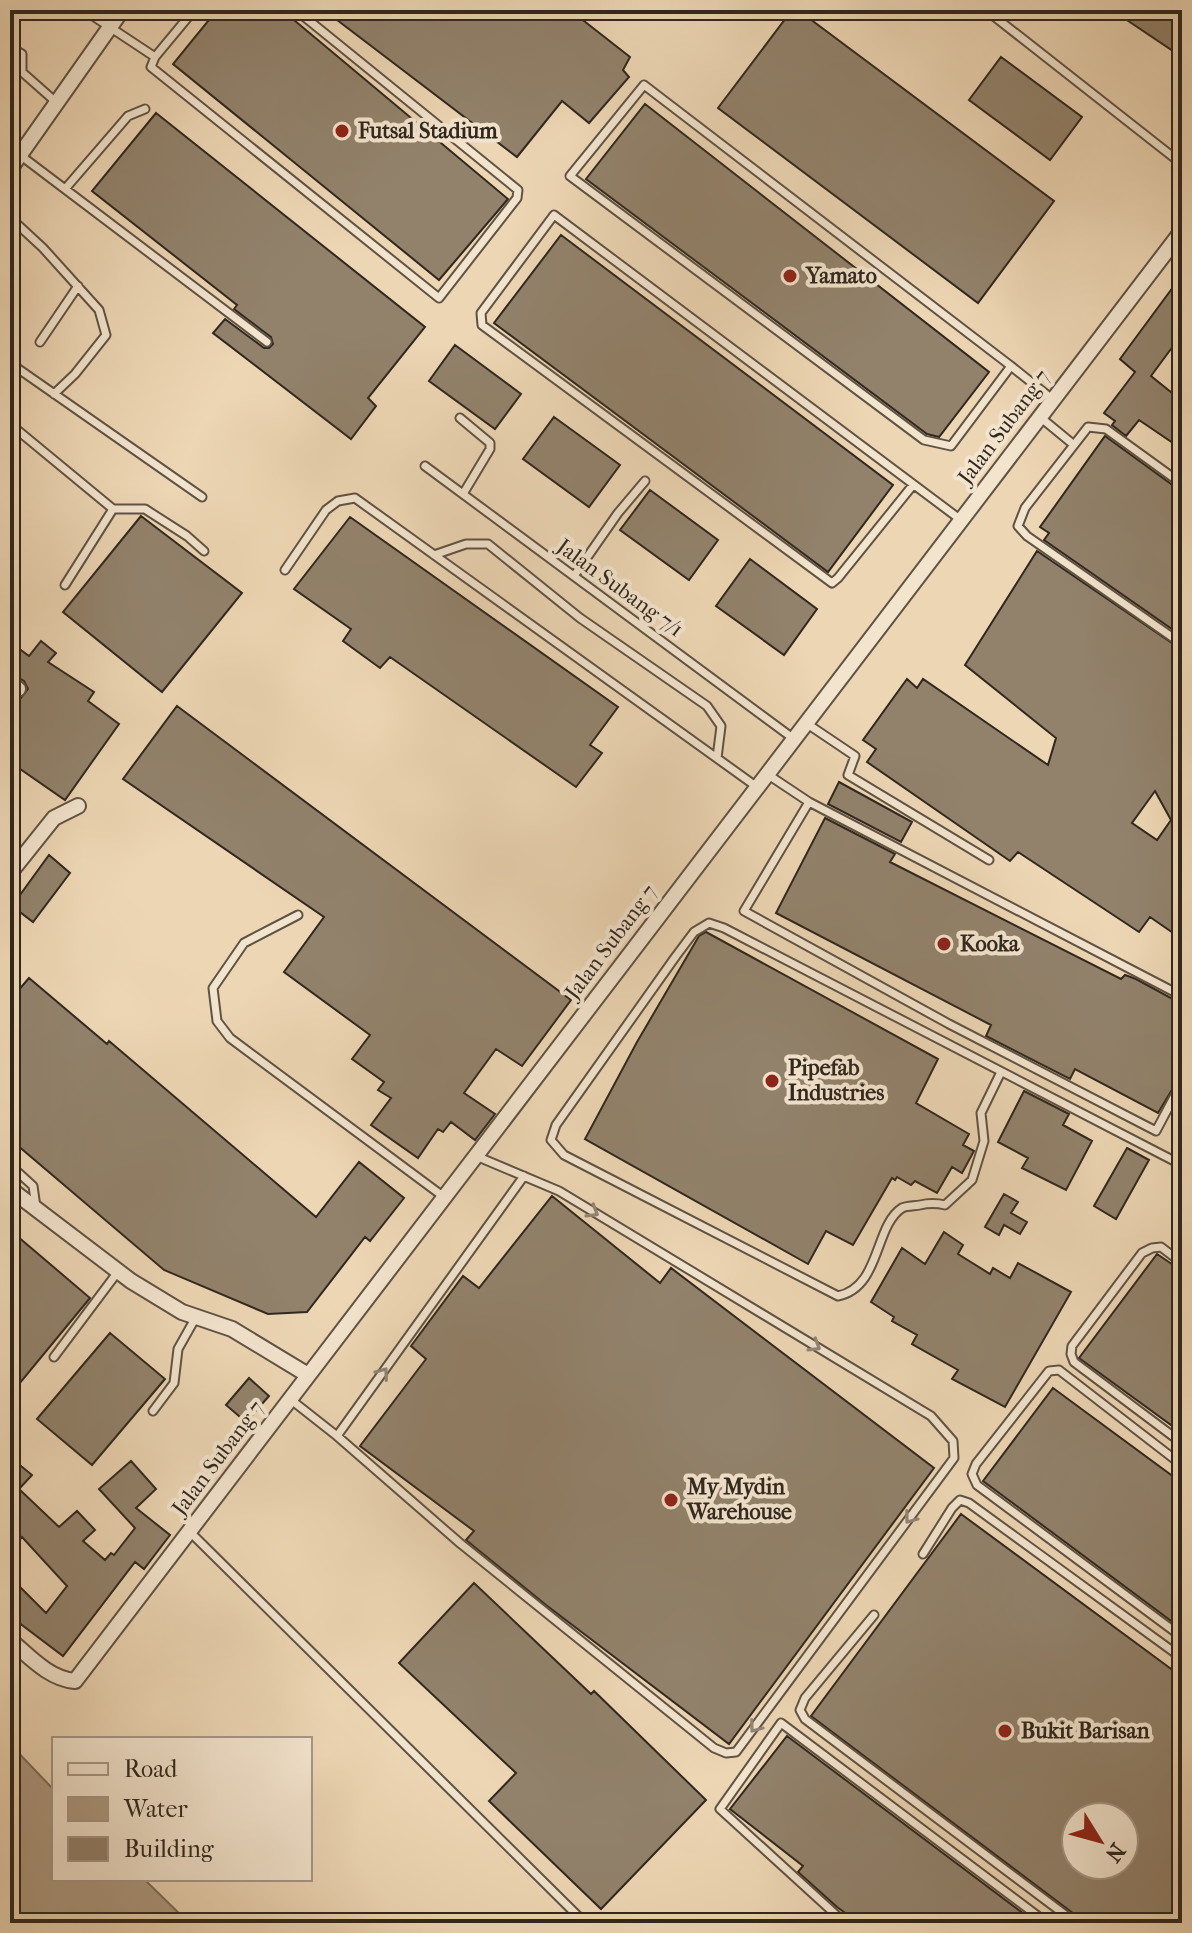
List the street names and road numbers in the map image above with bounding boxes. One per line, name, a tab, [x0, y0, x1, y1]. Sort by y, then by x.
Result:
street label: Jalan Subang 7	[951, 365, 1056, 491]
street label: Jalan Subang 7/1	[550, 532, 688, 643]
street label: Jalan Subang 7	[558, 880, 663, 1006]
street label: Jalan Subang 7	[165, 1396, 270, 1522]

